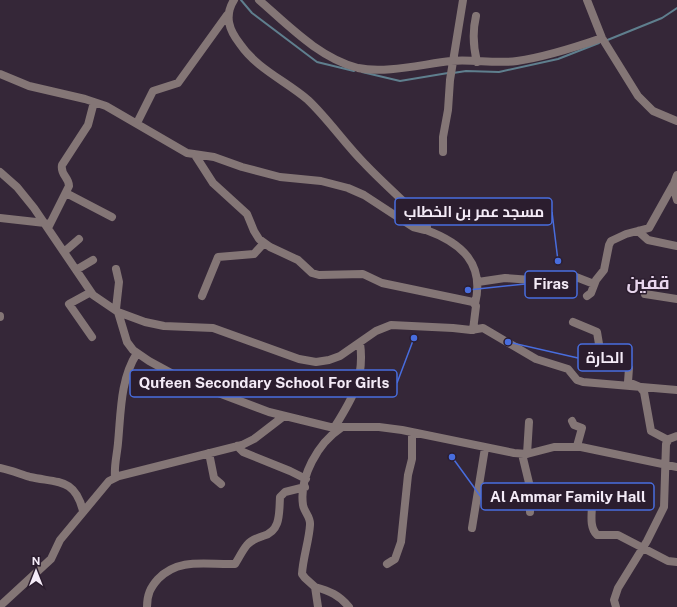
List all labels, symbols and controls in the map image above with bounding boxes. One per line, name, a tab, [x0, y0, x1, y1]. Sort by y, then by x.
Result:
callout: مسجد عمر بن الخطاب	[395, 198, 552, 225]
text: مسجد عمر بن الخطاب	[404, 203, 544, 221]
callout: Firas	[525, 271, 577, 298]
district label: قفين	[626, 272, 670, 294]
text: Firas	[533, 275, 569, 292]
callout: الحارة	[578, 344, 632, 371]
text: الحارة	[586, 349, 624, 367]
callout: Qufeen Secondary School For Girls	[130, 370, 397, 397]
text: Qufeen Secondary School For Girls	[139, 374, 389, 391]
callout: Al Ammar Family Hall	[481, 483, 654, 510]
text: Al Ammar Family Hall	[490, 488, 646, 505]
north arrow	[16, 551, 56, 591]
text: N	[32, 555, 40, 567]

